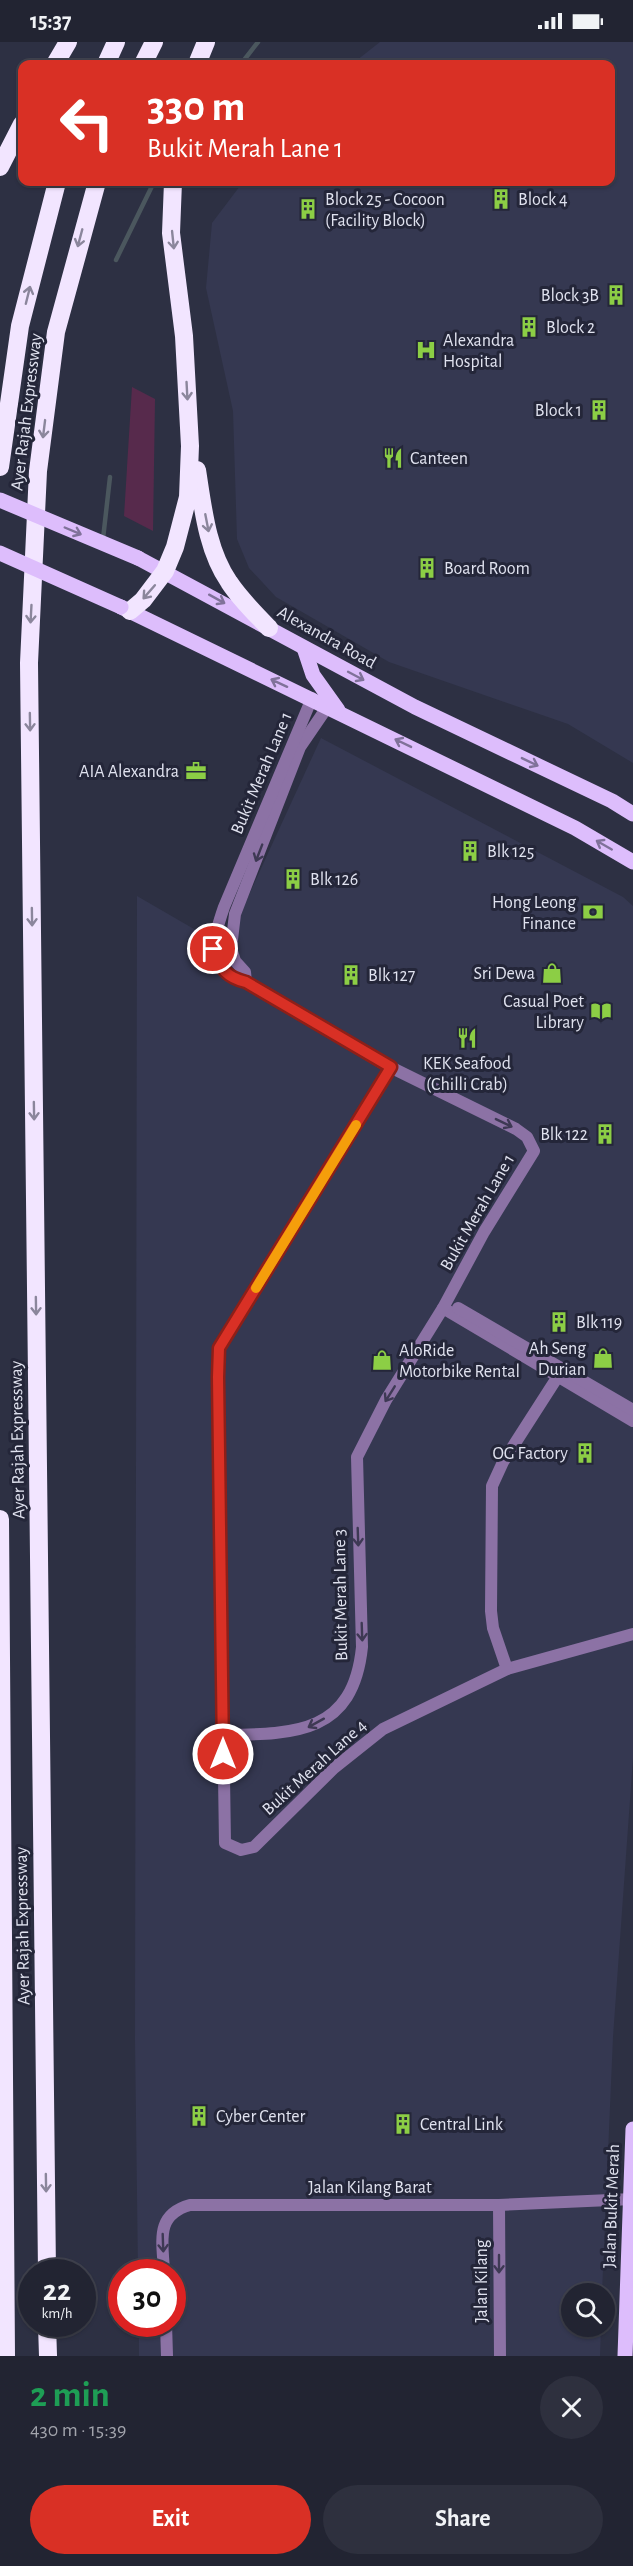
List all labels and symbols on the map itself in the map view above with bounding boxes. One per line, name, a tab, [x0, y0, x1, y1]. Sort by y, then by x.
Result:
building icon: Block 4	[489, 187, 513, 211]
place label: Block 25 - Cocoon (Facility Block)	[325, 191, 445, 230]
place label: Block 4	[518, 191, 568, 209]
building icon: Block 25 - Cocoon (Facility Block)	[296, 197, 320, 221]
one-way arrow	[74, 228, 86, 247]
one-way arrow	[167, 229, 178, 249]
building icon: Block 3B	[604, 283, 628, 307]
one-way arrow	[23, 286, 34, 305]
place label: Block 3B	[541, 287, 599, 305]
building icon: Block 2	[517, 315, 541, 339]
place label: Block 2	[546, 319, 595, 337]
street label: Ayer Rajah Expressway	[8, 332, 46, 492]
place label: Alexandra Hospital	[443, 332, 514, 371]
hospital icon: Alexandra Hospital	[414, 338, 438, 362]
one-way arrow	[182, 380, 193, 400]
building icon: Block 1	[587, 398, 611, 422]
place label: Block 1	[535, 402, 582, 420]
one-way arrow	[38, 418, 49, 438]
restaurant icon: Canteen	[381, 446, 405, 470]
place label: Canteen	[410, 450, 468, 468]
one-way arrow	[202, 513, 213, 532]
one-way arrow	[64, 526, 82, 537]
building icon: Board Room	[415, 556, 439, 580]
place label: Board Room	[444, 560, 530, 578]
one-way arrow	[142, 585, 156, 600]
one-way arrow	[207, 594, 225, 605]
one-way arrow	[26, 603, 37, 623]
street label: Alexandra Road	[274, 603, 379, 672]
one-way arrow	[347, 670, 364, 682]
one-way arrow	[270, 676, 288, 688]
street label: Bukit Merah Lane 1	[228, 710, 296, 837]
one-way arrow	[24, 711, 36, 731]
one-way arrow	[394, 737, 412, 749]
one-way arrow	[521, 757, 539, 769]
office icon: AIA Alexandra	[184, 759, 208, 783]
place label: AIA Alexandra	[79, 763, 179, 781]
one-way arrow	[596, 838, 613, 850]
building icon: Blk 125	[458, 839, 482, 863]
one-way arrow	[253, 843, 264, 862]
place label: Blk 125	[487, 843, 534, 861]
building icon: Blk 126	[281, 867, 305, 891]
place label: Blk 126	[310, 871, 358, 889]
place label: Hong Leong Finance	[492, 894, 576, 933]
bank icon: Hong Leong Finance	[581, 900, 605, 924]
one-way arrow	[26, 906, 38, 926]
pin	[187, 923, 238, 974]
shop icon: Sri Dewa	[540, 961, 564, 985]
building icon: Blk 127	[339, 963, 363, 987]
place label: Sri Dewa	[473, 965, 535, 983]
place label: Blk 127	[368, 967, 415, 985]
place label: Casual Poet Library	[503, 993, 584, 1032]
library icon: Casual Poet Library	[589, 999, 613, 1023]
restaurant icon: KEK Seafood (Chilli Crab)	[455, 1026, 479, 1050]
place label: KEK Seafood (Chilli Crab)	[423, 1055, 511, 1094]
one-way arrow	[28, 1101, 40, 1121]
one-way arrow	[495, 1118, 513, 1130]
building icon: Blk 122	[593, 1122, 617, 1146]
place label: Blk 122	[540, 1126, 588, 1144]
street label: Bukit Merah Lane 1	[437, 1151, 518, 1274]
one-way arrow	[30, 1296, 42, 1316]
building icon: Blk 119	[547, 1310, 571, 1334]
place label: Blk 119	[576, 1314, 622, 1332]
place label: Ah Seng Durian	[529, 1340, 586, 1379]
place label: AloRide Motorbike Rental	[399, 1342, 520, 1381]
shop icon: Ah Seng Durian	[591, 1346, 615, 1370]
shop icon: AloRide Motorbike Rental	[370, 1348, 394, 1372]
street label: Ayer Rajah Expressway	[8, 1360, 28, 1519]
one-way arrow	[383, 1385, 395, 1402]
building icon: OG Factory	[573, 1441, 597, 1465]
place label: OG Factory	[492, 1445, 568, 1463]
one-way arrow	[353, 1526, 364, 1546]
street label: Bukit Merah Lane 3	[331, 1529, 351, 1661]
one-way arrow	[356, 1622, 367, 1642]
street label: Bukit Merah Lane 4	[259, 1716, 371, 1819]
one-way arrow	[308, 1717, 325, 1729]
position arrow	[191, 1722, 255, 1786]
street label: Ayer Rajah Expressway	[13, 1846, 33, 2005]
building icon: Cyber Center	[187, 2104, 211, 2128]
place label: Cyber Center	[216, 2108, 306, 2126]
building icon: Central Link	[391, 2112, 415, 2136]
place label: Central Link	[420, 2116, 504, 2134]
street label: Jalan Bukit Merah	[601, 2144, 623, 2268]
one-way arrow	[40, 2172, 52, 2192]
street label: Jalan Kilang Barat	[308, 2179, 432, 2197]
one-way arrow	[157, 2232, 168, 2252]
street label: Jalan Kilang	[473, 2239, 491, 2323]
one-way arrow	[493, 2253, 505, 2273]
speed limit sign: 30	[108, 2259, 186, 2337]

